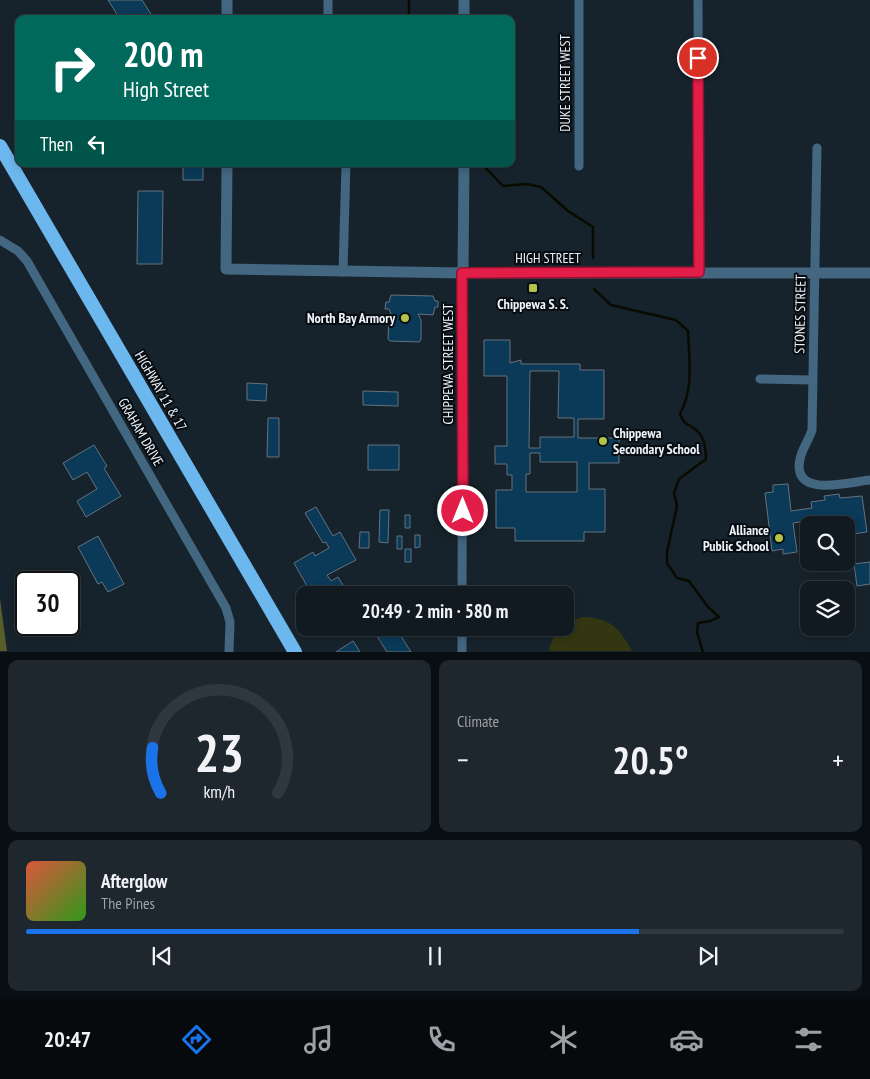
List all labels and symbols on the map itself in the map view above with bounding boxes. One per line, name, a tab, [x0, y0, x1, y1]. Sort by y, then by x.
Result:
street label: DUKE STREET WEST	[556, 33, 574, 132]
pin	[677, 37, 719, 79]
street label: HIGH STREET	[515, 249, 581, 267]
street label: STONES STREET	[790, 274, 810, 354]
marker: Chippewa S. S.	[527, 282, 539, 294]
place label: Chippewa S. S.	[497, 295, 569, 313]
street label: CHIPPEWA STREET WEST	[439, 303, 457, 425]
place label: North Bay Armory	[307, 309, 395, 327]
marker: North Bay Armory	[399, 312, 411, 324]
street label: HIGHWAY 11 & 17	[131, 348, 191, 434]
street label: GRAHAM DRIVE	[114, 395, 168, 469]
place label: Chippewa Secondary School	[613, 424, 700, 458]
marker: Chippewa Secondary School	[597, 435, 609, 447]
position arrow	[436, 484, 488, 536]
place label: Alliance Public School	[703, 521, 770, 555]
marker: Alliance Public School	[773, 532, 785, 544]
speed limit sign: 30	[15, 571, 80, 636]

